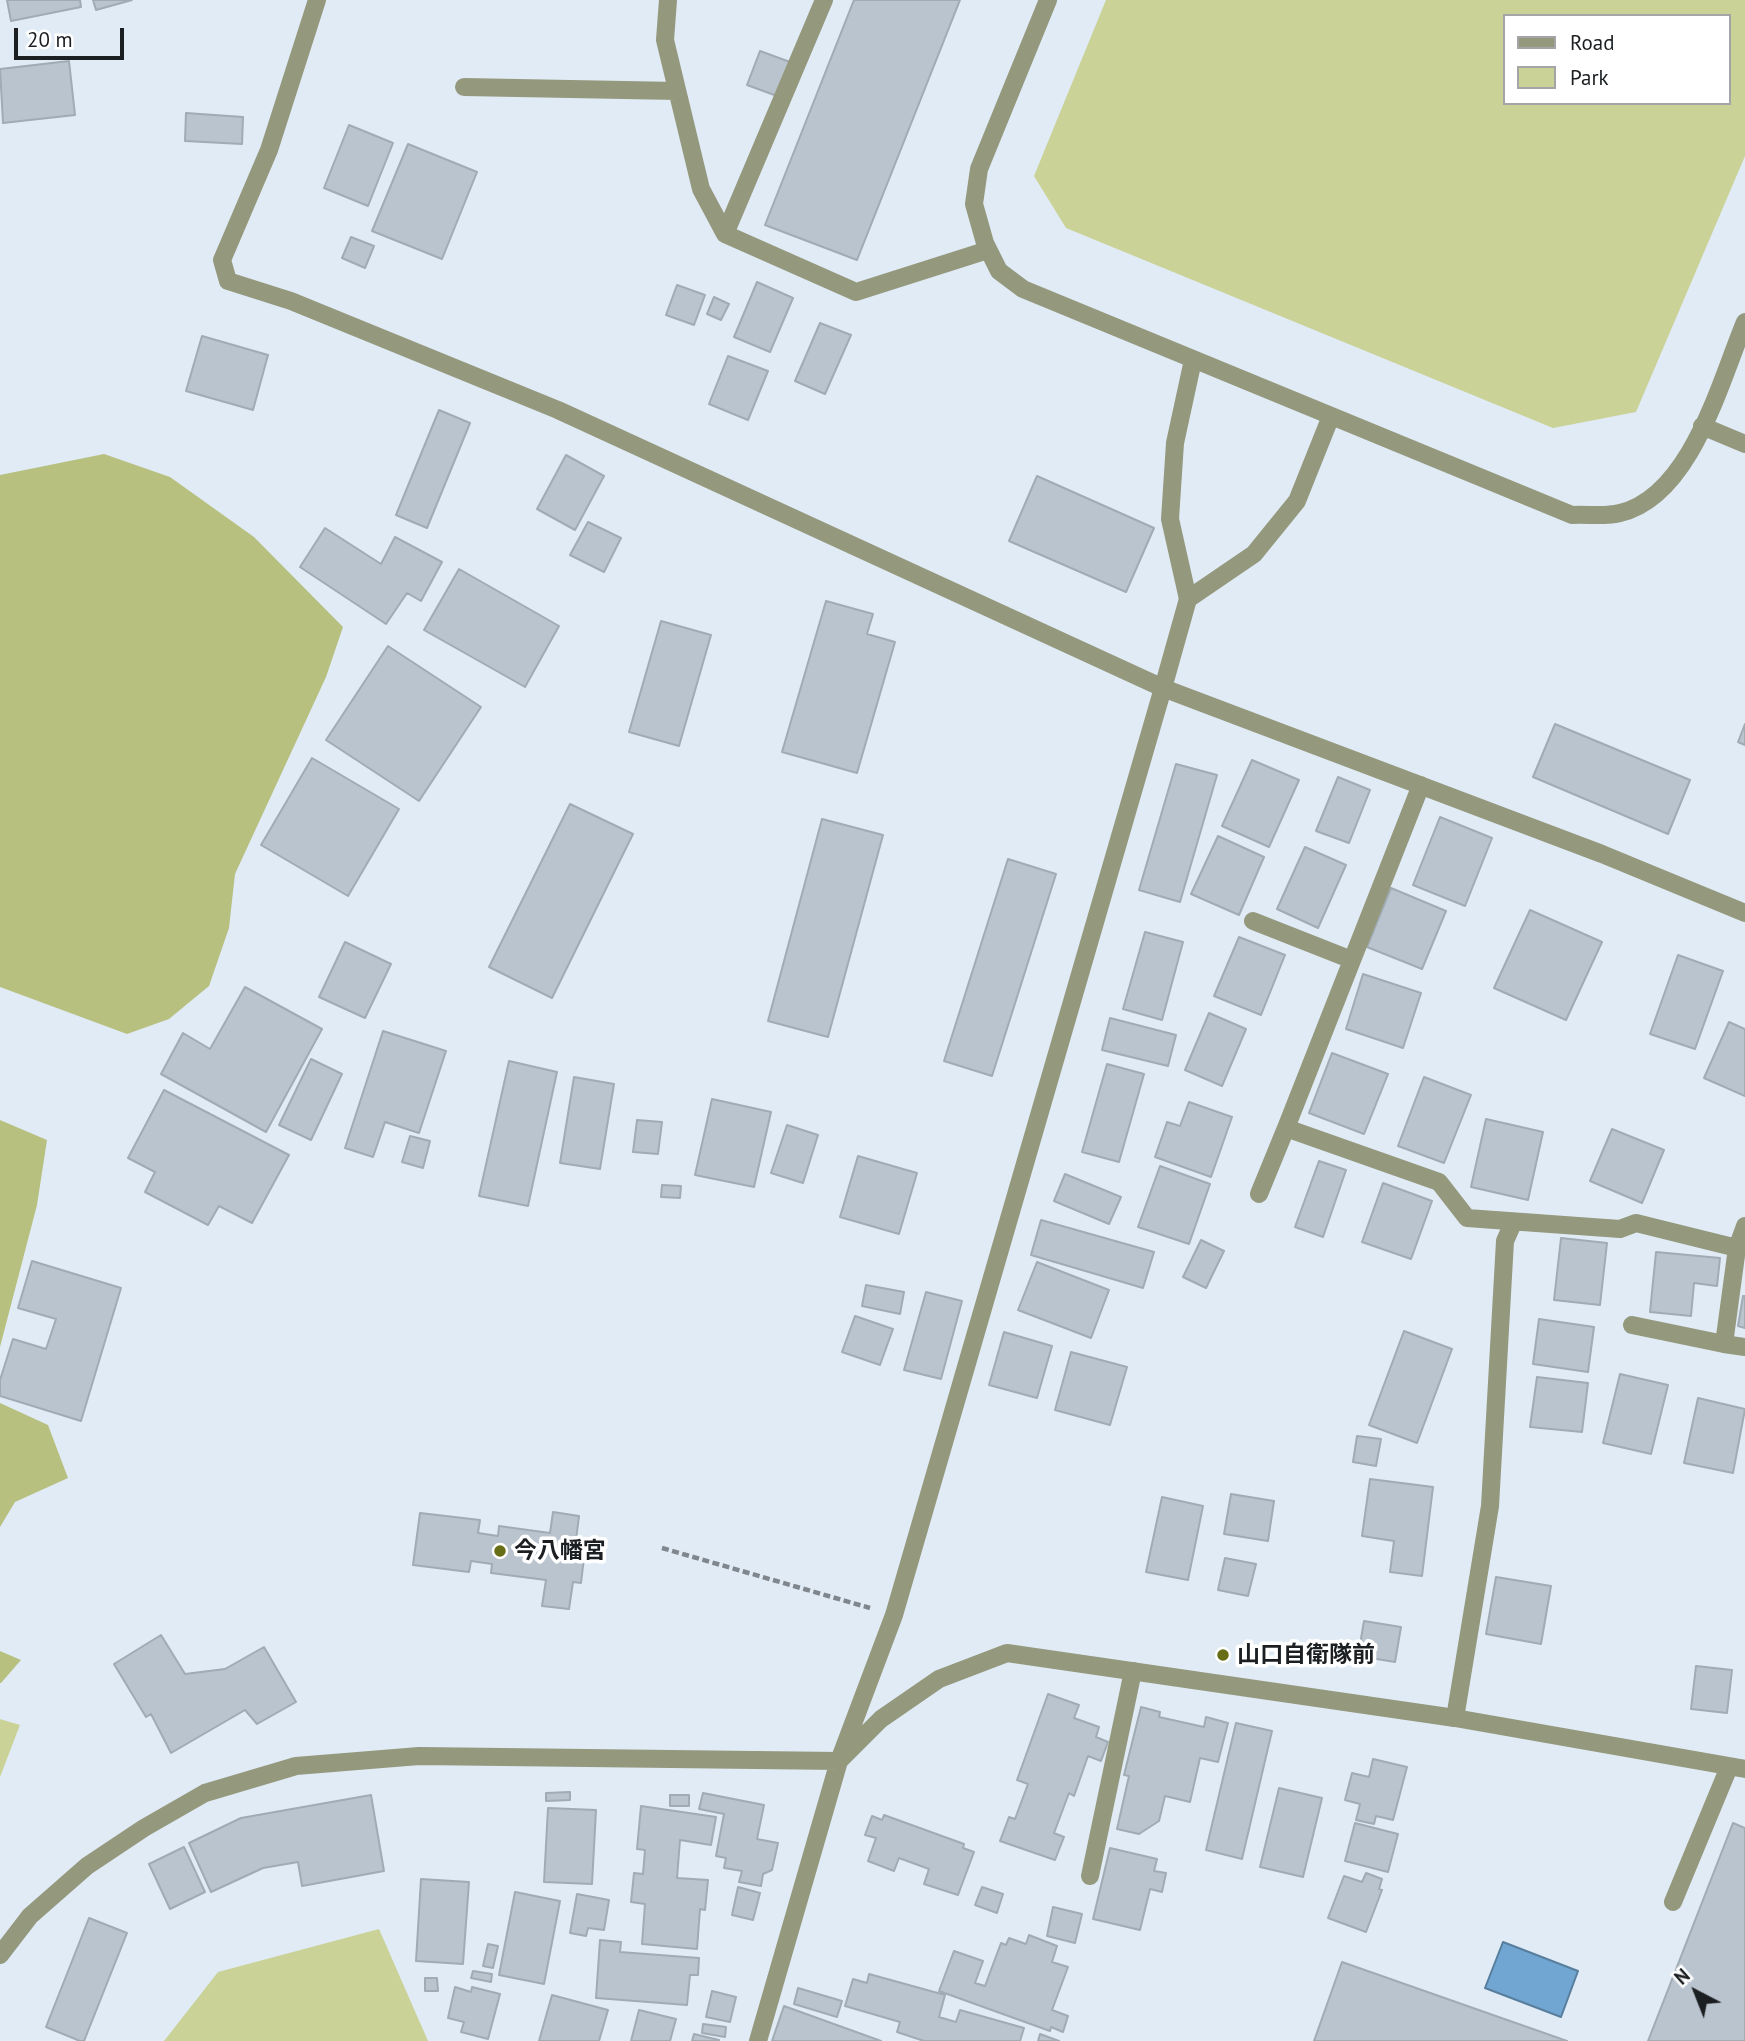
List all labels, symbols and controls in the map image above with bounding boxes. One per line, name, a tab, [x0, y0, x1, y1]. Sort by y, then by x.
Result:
scale bar	[18, 14, 128, 58]
legend	[1504, 14, 1731, 105]
text: 20 m	[27, 26, 73, 53]
text: Road	[1570, 29, 1614, 56]
text: Park	[1570, 64, 1609, 91]
place label: 今八幡宮	[514, 1537, 606, 1565]
marker: 今八幡宮	[492, 1543, 508, 1559]
place label: 山口自衛隊前	[1237, 1641, 1375, 1669]
marker: 山口自衛隊前	[1215, 1647, 1231, 1663]
north arrow	[1661, 1957, 1731, 2027]
text: N	[1669, 1963, 1695, 1989]

